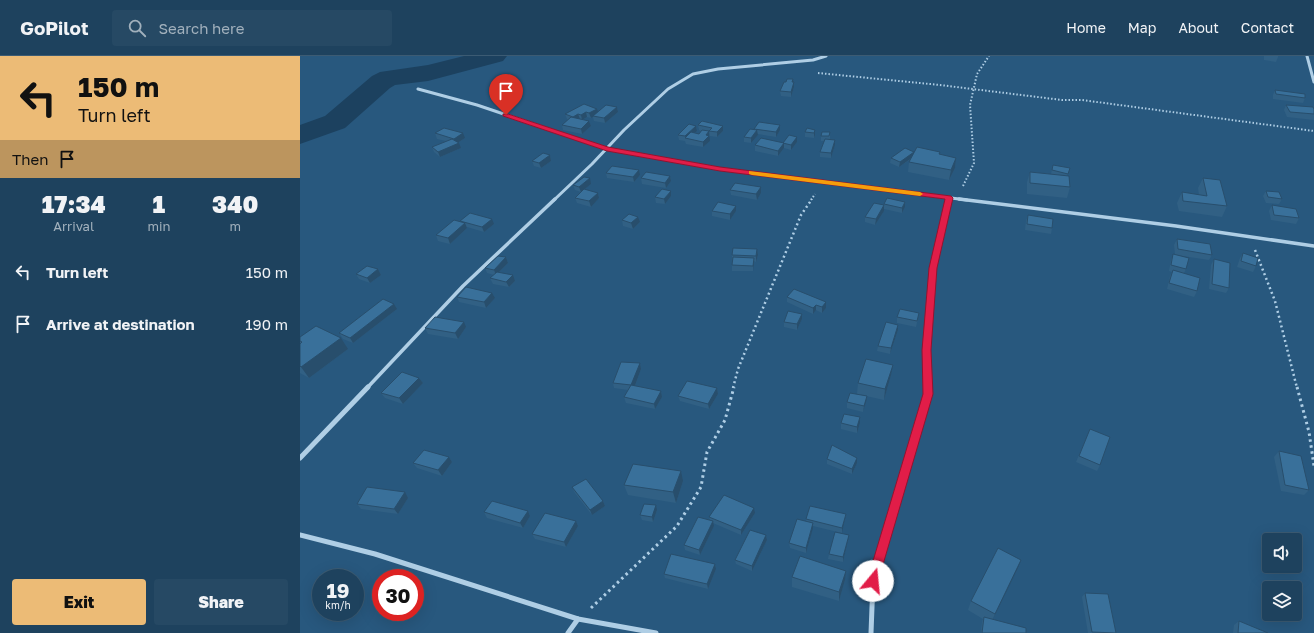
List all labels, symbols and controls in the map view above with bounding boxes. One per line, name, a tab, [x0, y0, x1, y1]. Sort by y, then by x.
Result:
search box	[112, 10, 392, 46]
text: GoPilot	[20, 16, 88, 39]
icon: search	[126, 17, 148, 39]
text: Search here	[158, 19, 244, 37]
text: Home	[1066, 19, 1106, 36]
text: Map	[1128, 19, 1156, 36]
text: About	[1178, 19, 1219, 36]
text: Contact	[1241, 19, 1294, 36]
text: 150 m	[78, 70, 159, 103]
icon: left	[12, 72, 64, 124]
pin	[489, 74, 523, 115]
icon: arrive	[495, 80, 517, 102]
text: Turn left	[78, 104, 151, 126]
icon: arrive	[56, 148, 78, 170]
text: Then	[12, 150, 48, 168]
text: 17:34	[42, 189, 106, 218]
text: 1	[153, 189, 165, 218]
text: 340	[212, 189, 258, 218]
text: Arrival	[53, 218, 94, 234]
text: min	[147, 218, 170, 234]
text: m	[229, 218, 241, 234]
icon: left	[12, 261, 34, 283]
text: Turn left	[46, 263, 108, 281]
text: 150 m	[246, 263, 288, 281]
icon: arrive	[12, 313, 34, 335]
text: Arrive at destination	[46, 315, 195, 333]
text: 190 m	[245, 315, 288, 333]
map controls	[1262, 533, 1302, 621]
button: sound	[1262, 533, 1302, 573]
position arrow	[852, 560, 894, 602]
speed limit sign: 30	[372, 569, 424, 621]
text: 19	[326, 578, 349, 602]
button: Exit	[12, 579, 146, 625]
button: Share	[154, 579, 288, 625]
button: layers	[1262, 581, 1302, 621]
text: km/h	[325, 599, 351, 611]

